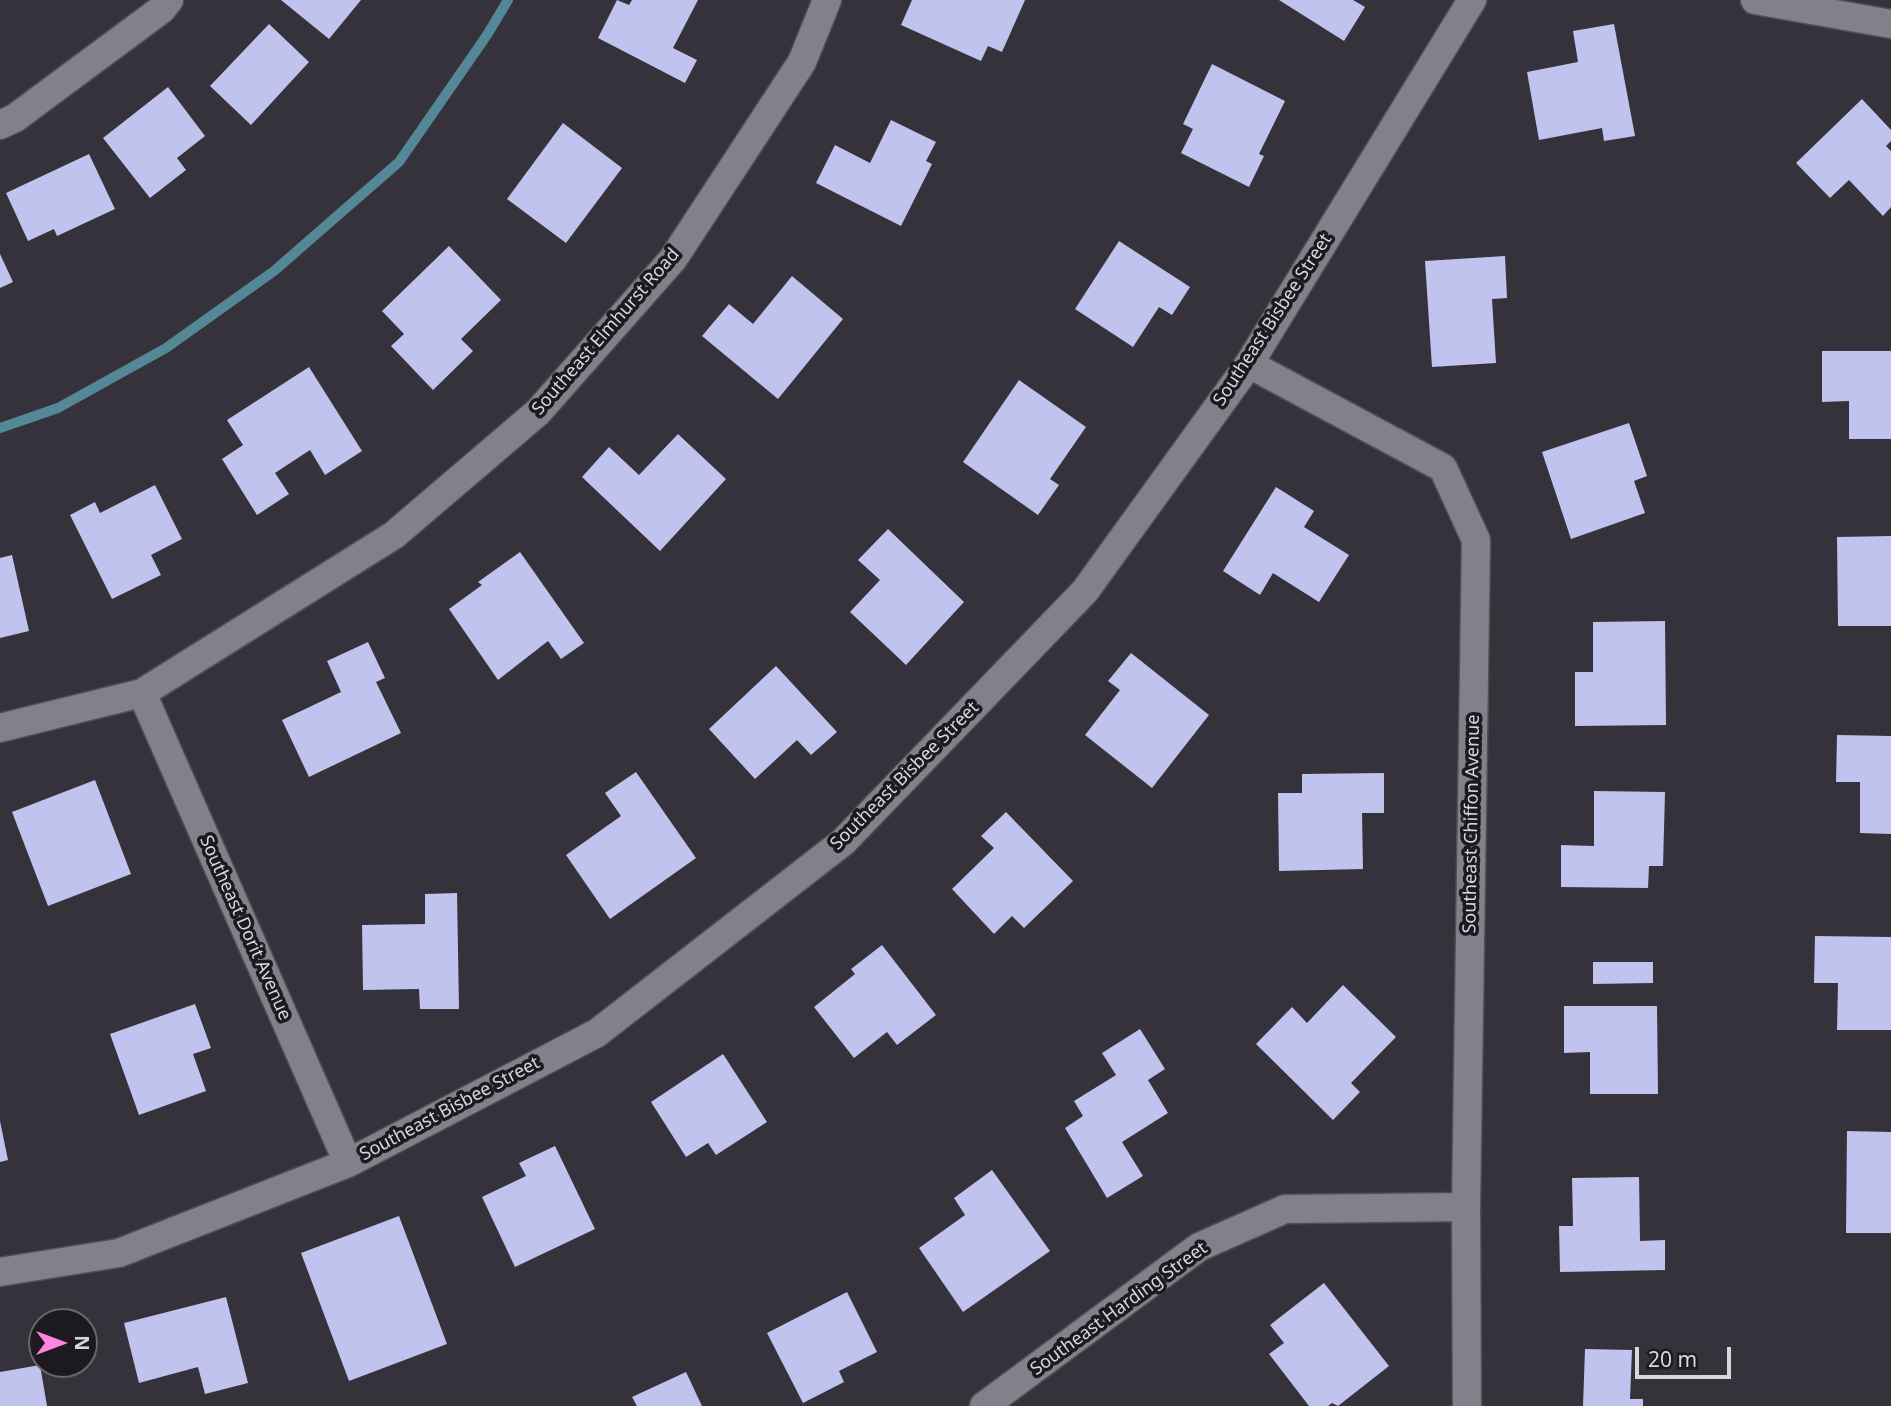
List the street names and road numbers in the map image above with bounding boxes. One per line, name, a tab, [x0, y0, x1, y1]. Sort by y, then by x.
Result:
street label: Southeast Bisbee Street	[1209, 230, 1337, 410]
street label: Southeast Elmhurst Road	[528, 244, 684, 420]
street label: Southeast Bisbee Street	[826, 697, 984, 855]
street label: Southeast Chiffon Avenue	[1459, 714, 1485, 934]
street label: Southeast Dorit Avenue	[194, 832, 296, 1024]
street label: Southeast Bisbee Street	[356, 1052, 544, 1166]
street label: Southeast Harding Street	[1027, 1238, 1211, 1380]

